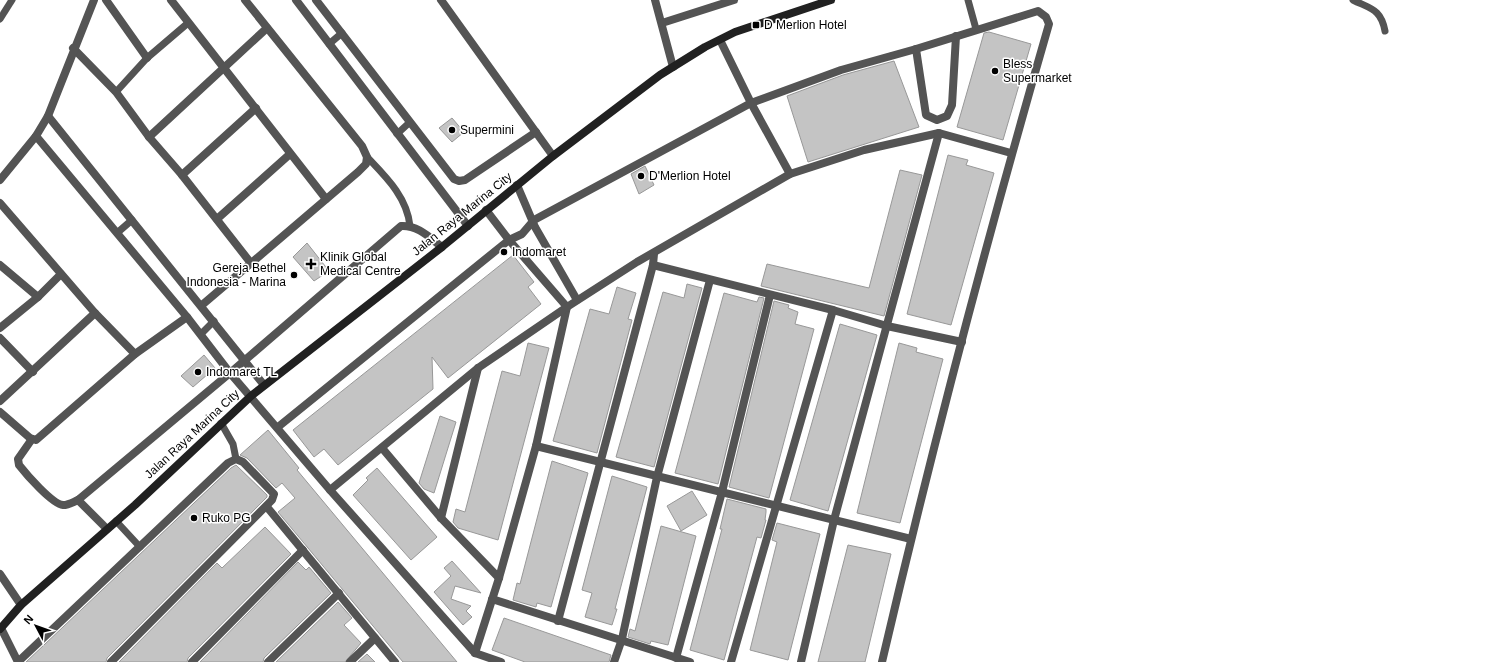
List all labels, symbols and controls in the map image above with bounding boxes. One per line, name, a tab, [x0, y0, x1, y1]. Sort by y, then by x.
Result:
place label: D Merlion Hotel	[764, 18, 847, 32]
marker: D Merlion Hotel	[751, 20, 761, 30]
place label: Bless Supermarket	[1003, 57, 1072, 85]
marker: Bless Supermarket	[990, 66, 1000, 76]
place label: Supermini	[460, 123, 514, 137]
marker: Supermini	[447, 125, 457, 135]
place label: D'Merlion Hotel	[649, 169, 731, 183]
street label: Jalan Raya Marina City	[409, 170, 515, 258]
marker: D'Merlion Hotel	[636, 171, 646, 181]
place label: Indomaret	[512, 245, 567, 259]
marker: Indomaret	[499, 247, 509, 257]
place label: Klinik Global Medical Centre	[320, 250, 401, 278]
marker: Klinik Global Medical Centre	[305, 258, 317, 270]
place label: Gereja Bethel Indonesia - Marina	[187, 261, 286, 289]
marker: Gereja Bethel Indonesia - Marina	[289, 270, 299, 280]
place label: Indomaret TL	[206, 365, 277, 379]
marker: Indomaret TL	[193, 367, 203, 377]
street label: Jalan Raya Marina City	[142, 387, 242, 481]
place label: Ruko PG	[202, 511, 251, 525]
marker: Ruko PG	[189, 513, 199, 523]
north arrow	[16, 606, 56, 646]
text: N	[21, 612, 36, 626]

